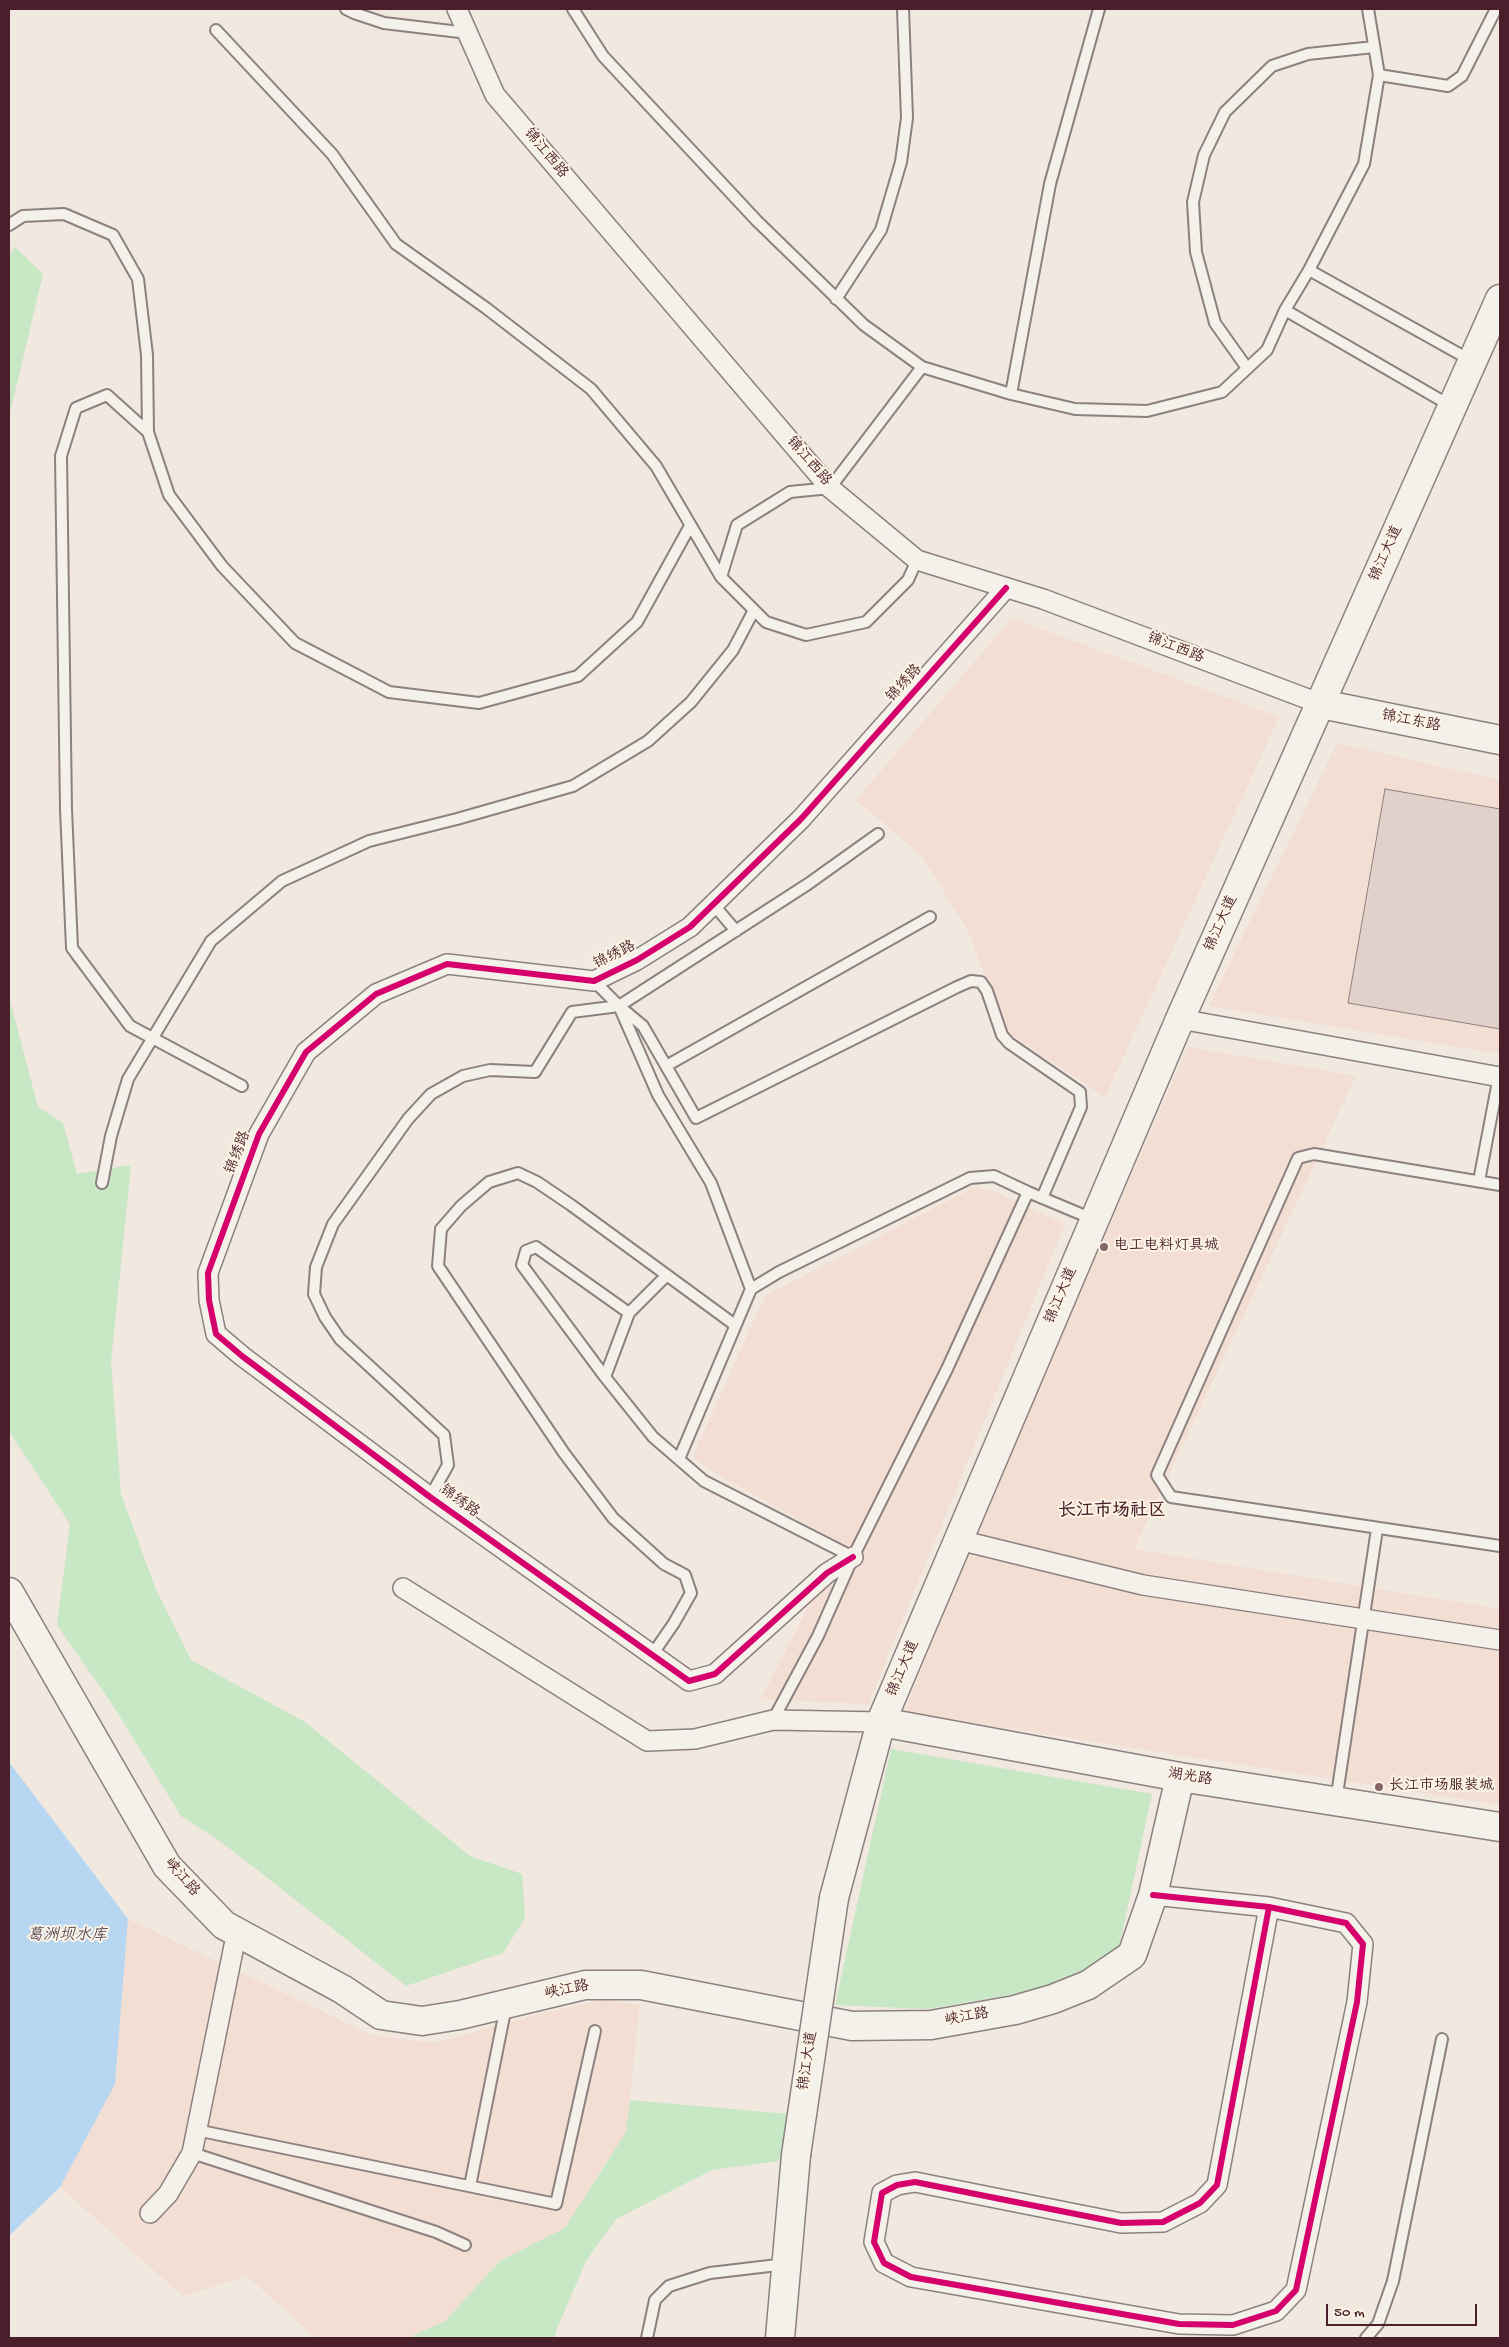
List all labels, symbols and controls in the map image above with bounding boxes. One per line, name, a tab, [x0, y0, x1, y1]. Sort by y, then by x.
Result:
street label: 锦江西路	[519, 125, 571, 183]
street label: 锦江西路	[782, 433, 834, 491]
street label: 锦江大道	[1367, 523, 1407, 585]
street label: 锦江西路	[1144, 630, 1206, 668]
street label: 锦绣路	[883, 661, 927, 707]
street label: 锦江东路	[1380, 707, 1442, 737]
street label: 锦江大道	[1202, 893, 1242, 955]
street label: 锦绣路	[591, 938, 639, 974]
street label: 锦绣路	[223, 1129, 255, 1177]
place label: 电工电料灯具城	[1114, 1238, 1219, 1256]
marker: 电工电料灯具城	[1098, 1241, 1110, 1253]
street label: 锦江大道	[1042, 1265, 1082, 1327]
street label: 锦绣路	[436, 1481, 482, 1523]
district label: 长江市场社区	[1058, 1501, 1166, 1523]
street label: 锦江大道	[884, 1638, 924, 1700]
street label: 湖光路	[1166, 1766, 1214, 1790]
place label: 长江市场服装城	[1389, 1778, 1494, 1796]
marker: 长江市场服装城	[1373, 1781, 1385, 1793]
street label: 峡江路	[159, 1855, 203, 1901]
water label: 葛洲坝水库	[27, 1927, 107, 1947]
street label: 峡江路	[543, 1978, 591, 2004]
street label: 峡江路	[943, 2005, 991, 2031]
street label: 锦江大道	[796, 2030, 822, 2092]
scale bar	[1329, 2294, 1480, 2326]
text: 50 m	[1334, 2304, 1365, 2322]

